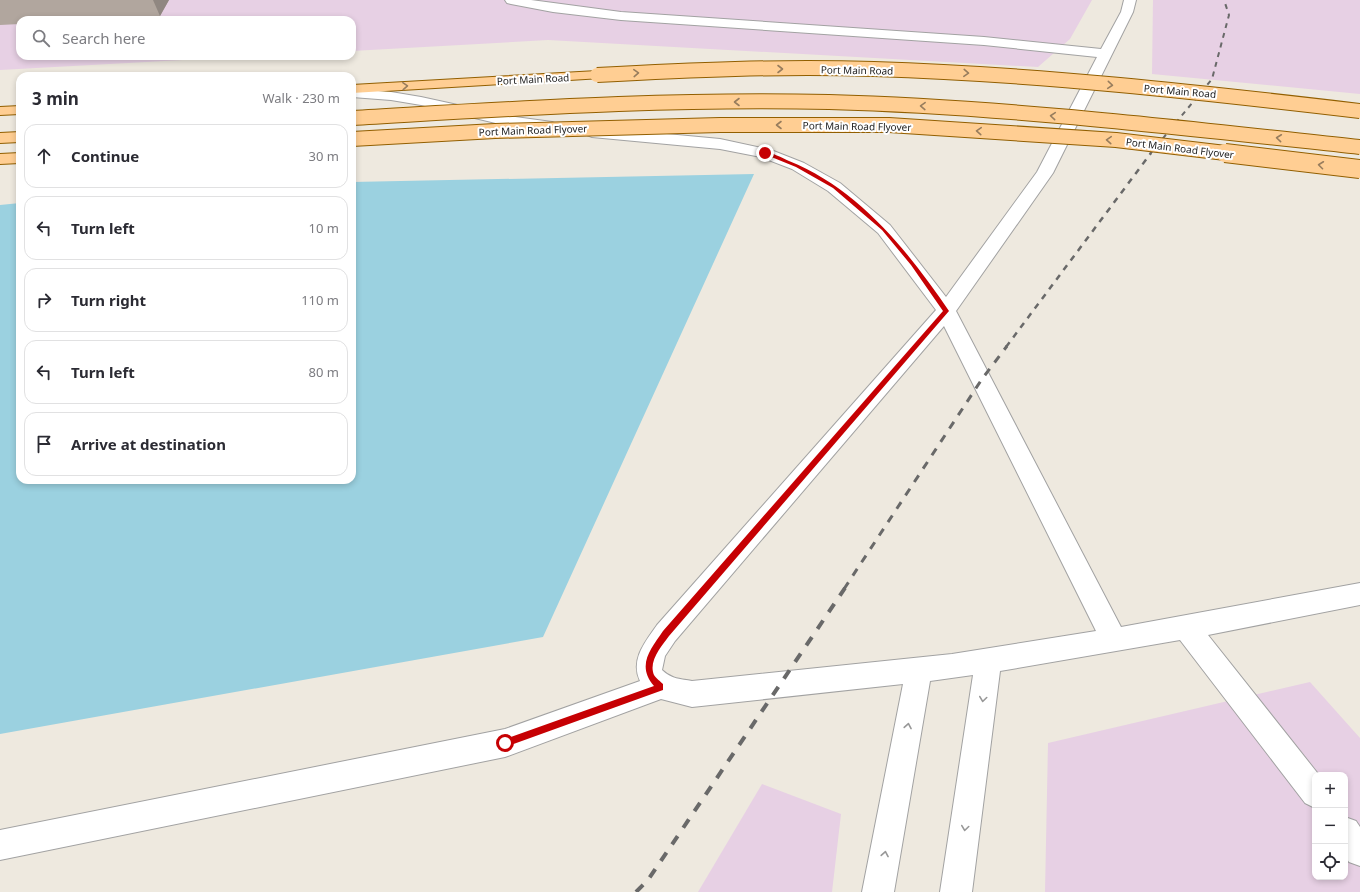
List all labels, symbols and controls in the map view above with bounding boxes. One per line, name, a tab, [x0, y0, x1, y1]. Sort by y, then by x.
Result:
search box	[16, 16, 356, 60]
icon: search	[30, 27, 52, 49]
text: Search here	[62, 28, 145, 48]
street label: Port Main Road	[821, 62, 893, 78]
one-way arrow	[777, 65, 783, 73]
one-way arrow	[633, 69, 639, 78]
one-way arrow	[963, 69, 969, 78]
street label: Port Main Road	[496, 70, 570, 88]
one-way arrow	[1106, 80, 1113, 89]
street label: Port Main Road	[1143, 81, 1217, 101]
one-way arrow	[402, 82, 408, 91]
text: 3 min	[32, 87, 79, 110]
text: Walk · 230 m	[262, 89, 340, 107]
one-way arrow	[734, 98, 740, 106]
one-way arrow	[920, 102, 926, 110]
one-way arrow	[1049, 112, 1056, 121]
street label: Port Main Road Flyover	[803, 118, 911, 134]
street label: Port Main Road Flyover	[478, 121, 588, 139]
one-way arrow	[776, 121, 782, 129]
one-way arrow	[976, 127, 982, 136]
street label: Port Main Road Flyover	[1125, 134, 1235, 162]
one-way arrow	[1276, 134, 1282, 143]
one-way arrow	[1106, 136, 1112, 144]
route end	[756, 144, 774, 162]
icon: ahead	[33, 145, 55, 167]
text: Continue	[71, 146, 139, 166]
text: 30 m	[309, 147, 339, 165]
one-way arrow	[1318, 160, 1324, 169]
icon: left	[33, 217, 55, 239]
text: Turn left	[71, 218, 135, 238]
text: 10 m	[309, 219, 339, 237]
icon: right	[33, 289, 55, 311]
text: Turn right	[71, 290, 146, 310]
text: 110 m	[301, 291, 339, 309]
icon: left	[33, 361, 55, 383]
text: Turn left	[71, 362, 135, 382]
text: 80 m	[309, 363, 339, 381]
icon: arrive	[33, 433, 55, 455]
text: Arrive at destination	[71, 434, 226, 454]
one-way arrow	[979, 696, 988, 702]
one-way arrow	[904, 723, 912, 729]
route start	[496, 734, 514, 752]
map controls	[1312, 772, 1348, 880]
button: +	[1312, 772, 1348, 808]
button: −	[1312, 808, 1348, 844]
one-way arrow	[961, 825, 970, 831]
button: locate	[1312, 844, 1348, 880]
one-way arrow	[880, 851, 889, 857]

